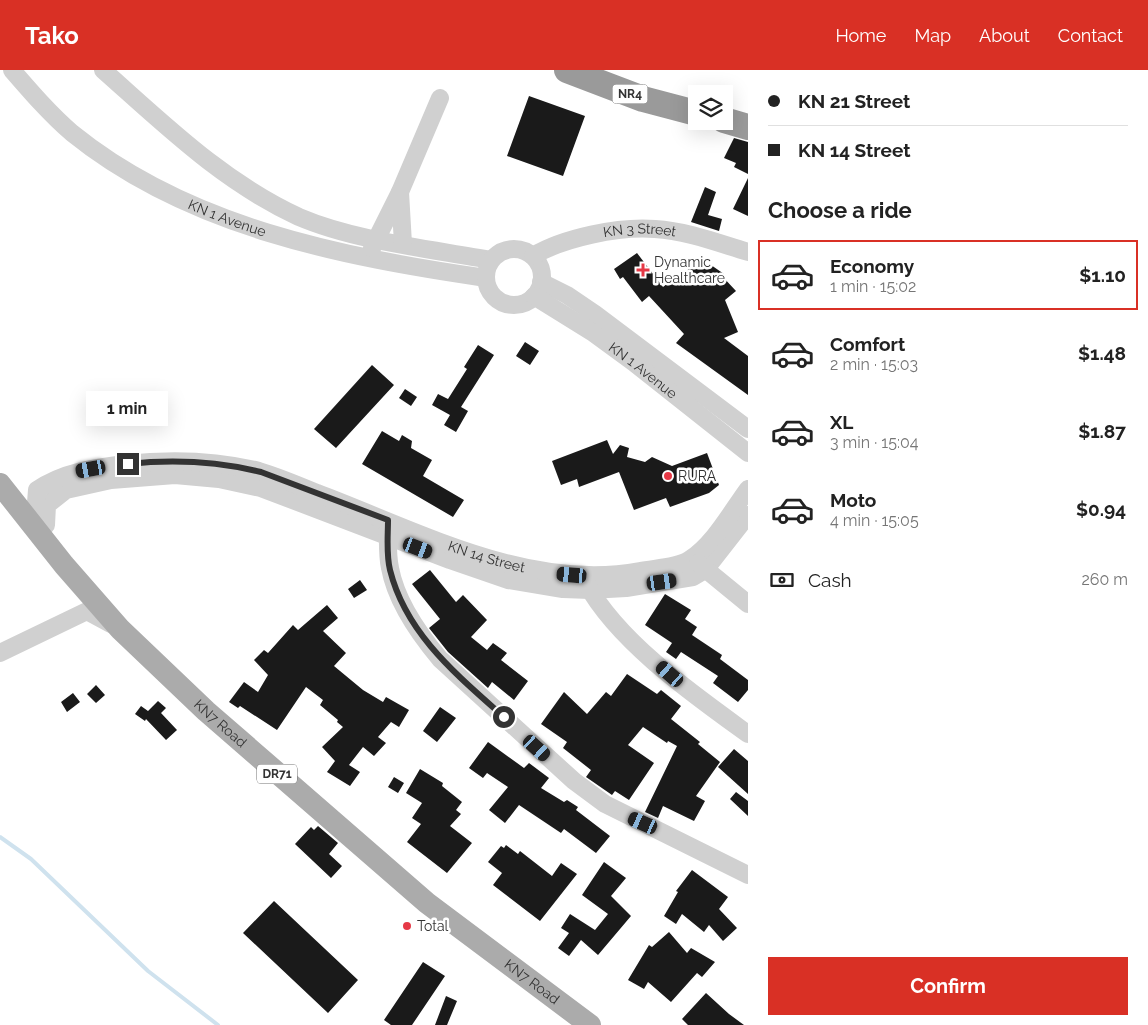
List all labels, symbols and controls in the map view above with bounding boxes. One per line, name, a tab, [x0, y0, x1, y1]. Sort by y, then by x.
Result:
text: Tako	[25, 21, 79, 50]
text: Home	[835, 25, 886, 46]
text: Map	[914, 25, 951, 46]
text: About	[979, 25, 1030, 46]
text: Contact	[1058, 25, 1123, 46]
road number: NR4	[612, 84, 648, 104]
map controls	[688, 85, 733, 130]
button: layers	[688, 85, 733, 130]
text: KN 21 Street	[798, 90, 910, 112]
text: KN 14 Street	[798, 139, 910, 161]
street label: KN 1 Avenue	[186, 196, 268, 240]
text: Choose a ride	[768, 197, 912, 223]
street label: KN 3 Street	[602, 221, 678, 240]
icon: car	[770, 253, 815, 298]
place label: Dynamic Healthcare	[654, 254, 725, 286]
text: Economy	[830, 255, 914, 277]
marker: Dynamic Healthcare	[636, 263, 650, 277]
text: $1.10	[1079, 264, 1126, 286]
text: 1 min · 15:02	[830, 277, 916, 296]
icon: car	[770, 331, 815, 376]
text: Comfort	[830, 333, 905, 355]
street label: KN 1 Avenue	[606, 339, 680, 402]
text: $1.48	[1078, 342, 1126, 364]
text: 2 min · 15:03	[830, 355, 918, 374]
callout: 1 min	[87, 392, 169, 426]
text: 1 min	[107, 399, 147, 418]
icon: car	[770, 409, 815, 454]
text: XL	[830, 411, 853, 433]
text: $1.87	[1078, 420, 1126, 442]
text: 3 min · 15:04	[830, 433, 918, 452]
route end	[117, 453, 139, 475]
car	[74, 459, 107, 479]
place label: RURA	[678, 468, 717, 484]
marker: RURA	[662, 470, 674, 482]
icon: car	[770, 487, 815, 532]
text: Moto	[830, 489, 876, 511]
text: $0.94	[1076, 498, 1126, 520]
text: 4 min · 15:05	[830, 511, 919, 530]
car	[401, 536, 434, 560]
street label: KN 14 Street	[446, 538, 527, 575]
car	[556, 566, 587, 584]
icon: cash	[768, 566, 796, 594]
text: Cash	[808, 569, 852, 591]
text: 260 m	[1081, 570, 1128, 589]
car	[646, 572, 677, 592]
car	[653, 658, 686, 690]
street label: KN7 Road	[191, 696, 250, 751]
route start	[493, 706, 515, 728]
car	[520, 732, 553, 764]
road number: DR71	[257, 764, 297, 784]
car	[626, 810, 659, 836]
place label: Total	[417, 918, 449, 934]
marker: Total	[401, 920, 413, 932]
street label: KN7 Road	[501, 956, 563, 1007]
button: Confirm	[768, 957, 1128, 1015]

